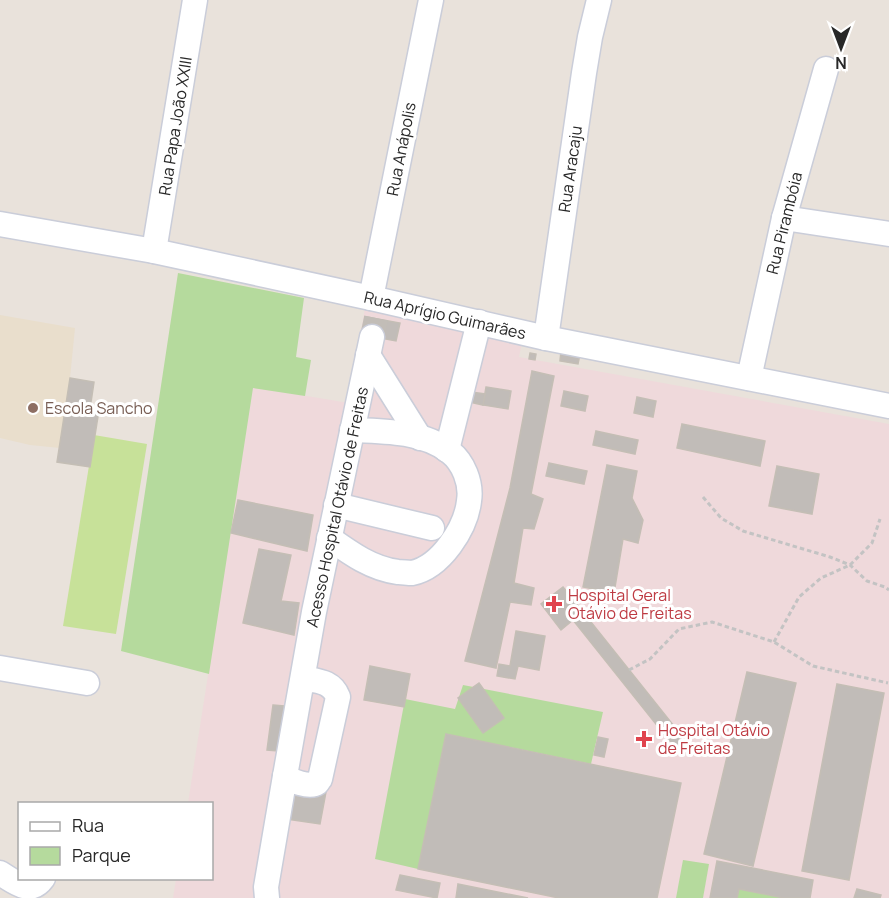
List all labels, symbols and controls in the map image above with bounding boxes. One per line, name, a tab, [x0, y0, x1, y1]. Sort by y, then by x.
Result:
north arrow	[811, 18, 871, 78]
text: N	[835, 52, 847, 74]
street label: Rua Papa João XXIII	[153, 55, 197, 197]
street label: Rua Anápolis	[381, 100, 421, 198]
street label: Rua Aracaju	[553, 124, 587, 214]
street label: Rua Pirambóia	[761, 170, 807, 276]
street label: Rua Aprígio Guimarães	[362, 286, 528, 344]
street label: Acesso Hospital Otávio de Freitas	[301, 385, 373, 629]
place label: Escola Sancho	[45, 397, 152, 419]
marker: Escola Sancho	[26, 401, 40, 415]
place label: Hospital Geral Otávio de Freitas	[568, 584, 692, 624]
marker: Hospital Geral Otávio de Freitas	[545, 595, 563, 613]
place label: Hospital Otávio de Freitas	[658, 719, 770, 759]
marker: Hospital Otávio de Freitas	[635, 730, 653, 748]
legend	[18, 802, 213, 880]
text: Rua	[72, 813, 104, 837]
text: Parque	[72, 843, 131, 867]

